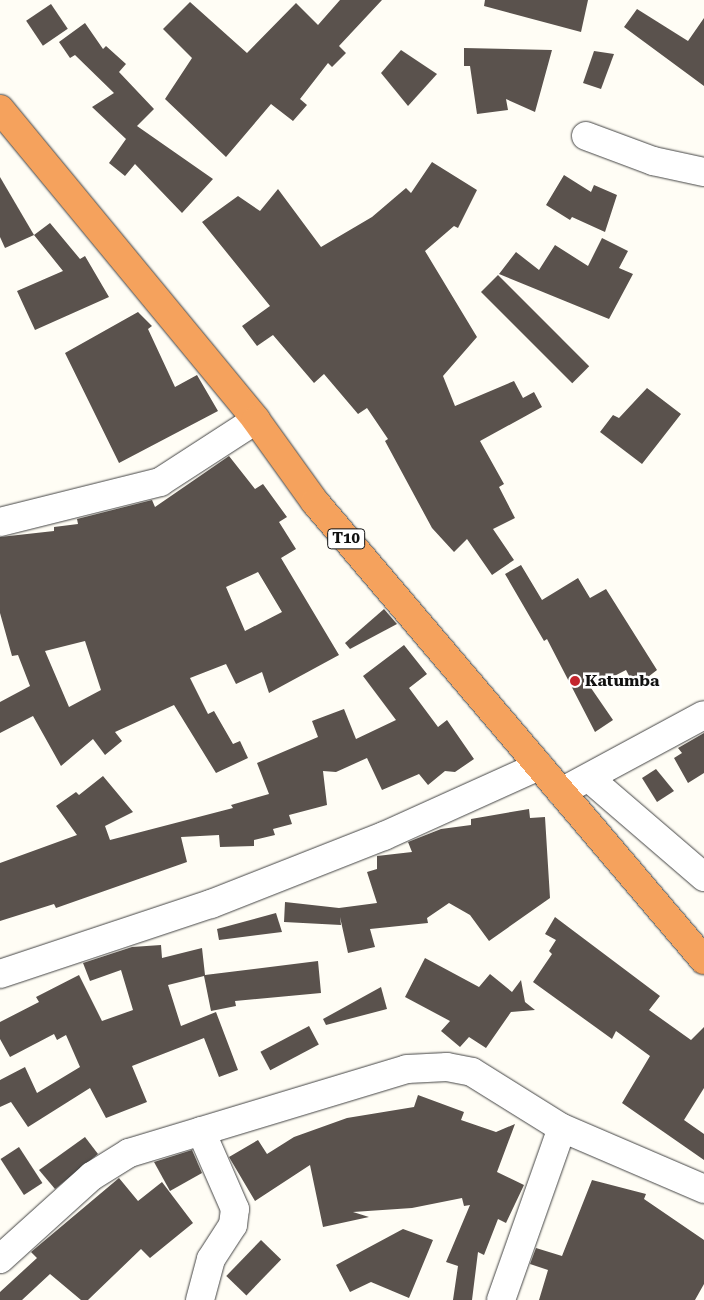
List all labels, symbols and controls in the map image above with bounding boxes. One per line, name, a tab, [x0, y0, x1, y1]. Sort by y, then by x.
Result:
road number: T10	[326, 526, 366, 552]
place label: Katumba	[585, 671, 659, 691]
marker: Katumba	[569, 675, 581, 687]

